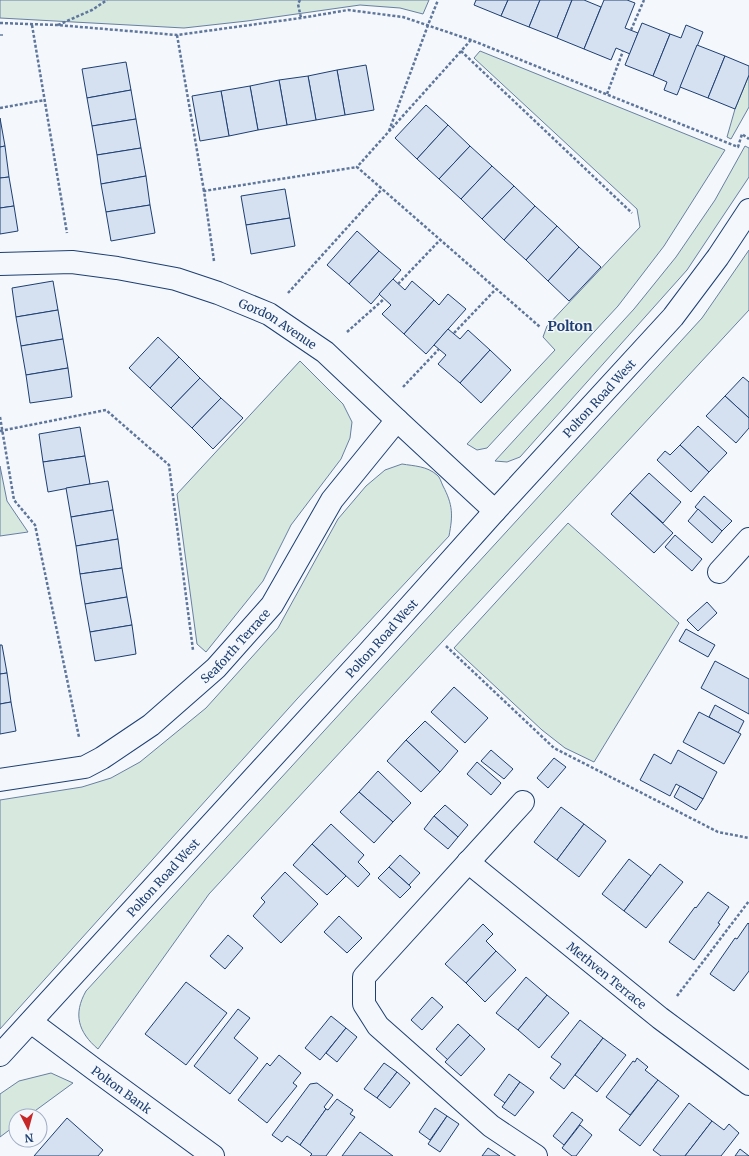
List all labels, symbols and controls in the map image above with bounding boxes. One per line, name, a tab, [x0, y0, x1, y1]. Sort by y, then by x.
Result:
street label: Gordon Avenue	[237, 295, 320, 352]
district label: Polton	[548, 317, 593, 335]
street label: Polton Road West	[559, 356, 639, 440]
street label: Polton Road West	[342, 595, 421, 680]
street label: Seaforth Terrace	[197, 605, 273, 686]
street label: Polton Road West	[123, 835, 202, 919]
street label: Methven Terrace	[564, 938, 650, 1012]
street label: Polton Bank	[89, 1062, 155, 1116]
north arrow	[8, 1108, 48, 1148]
text: N	[24, 1131, 34, 1145]

